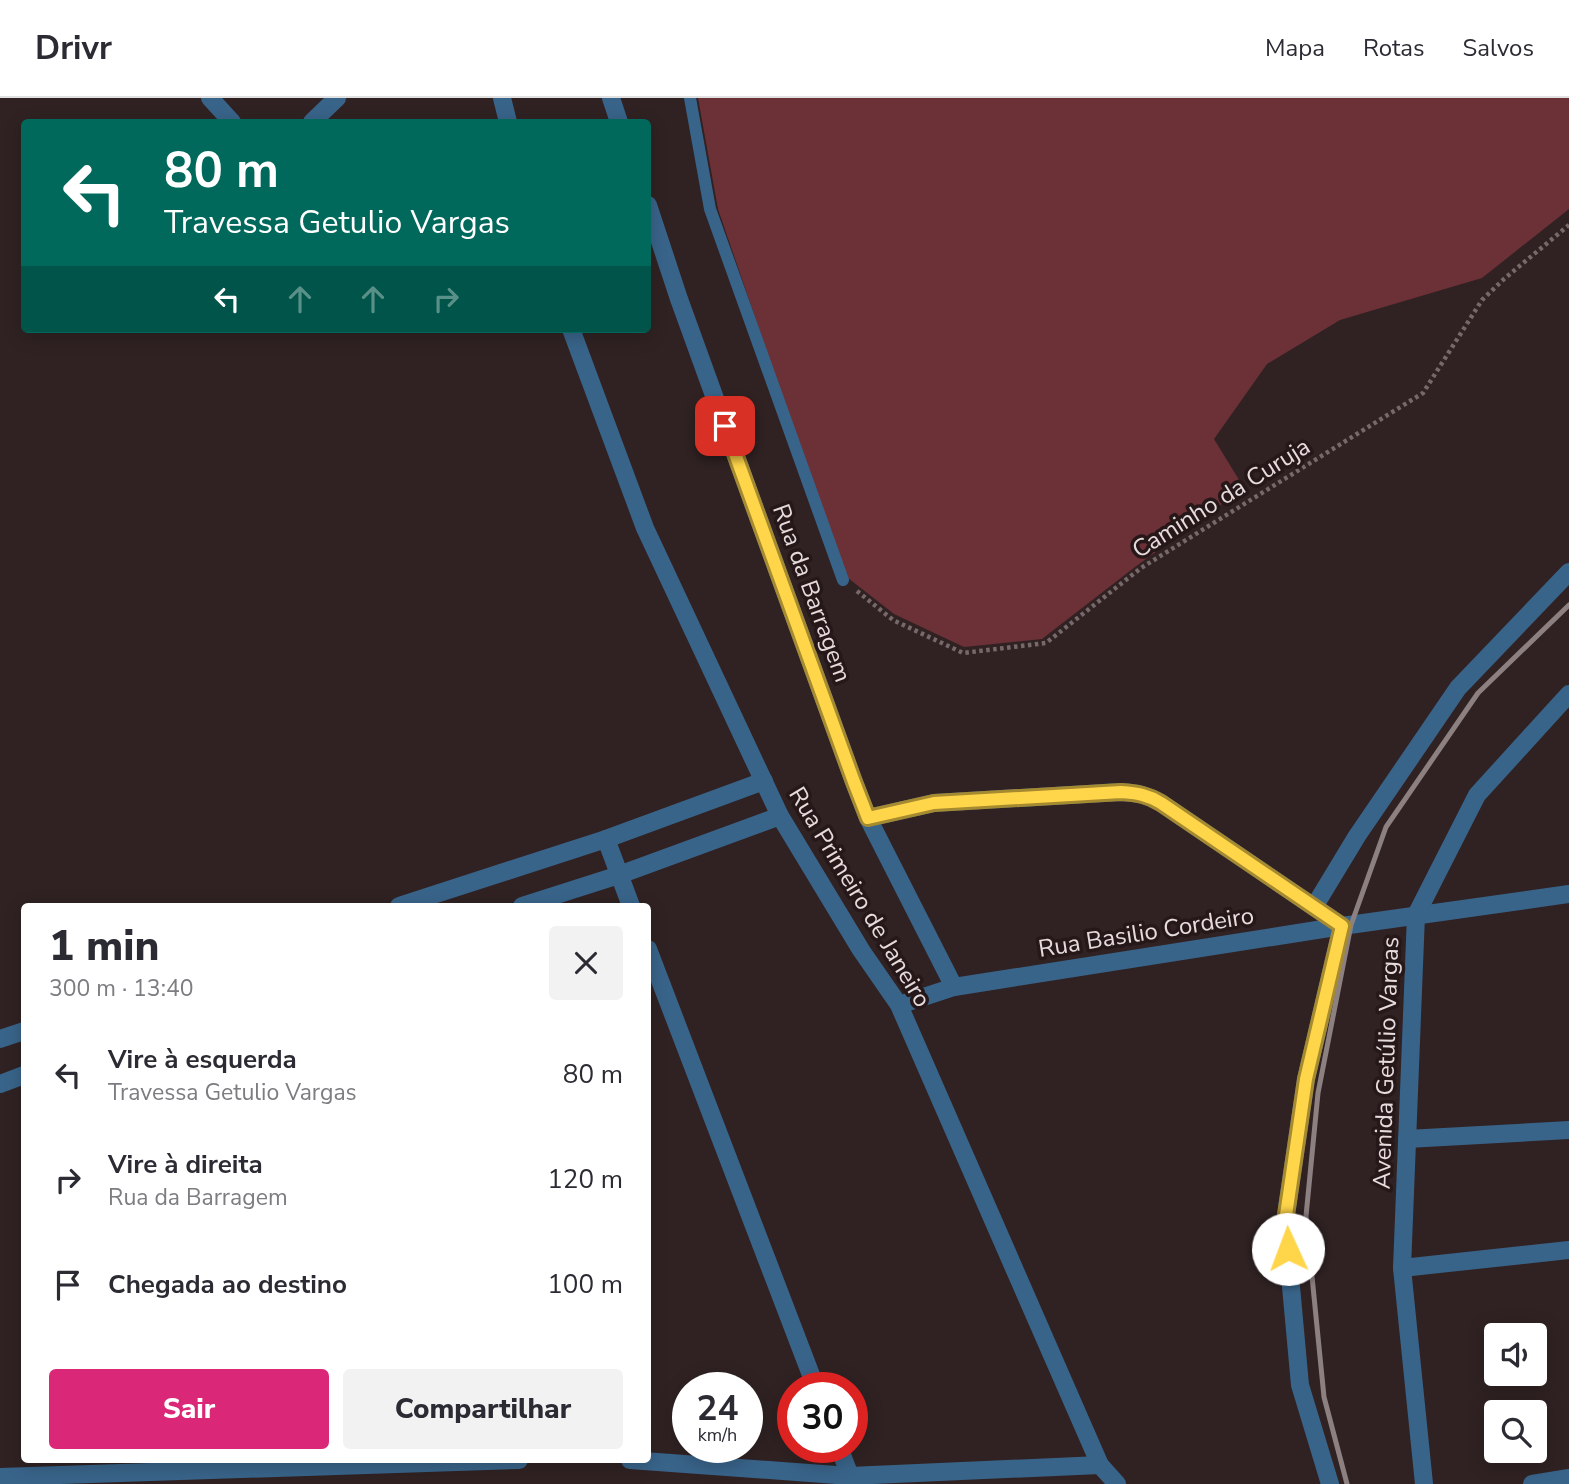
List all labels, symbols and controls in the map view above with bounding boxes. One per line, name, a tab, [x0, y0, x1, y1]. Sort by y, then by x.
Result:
text: Drivr	[35, 26, 112, 71]
text: Mapa	[1265, 32, 1325, 64]
text: Rotas	[1363, 32, 1425, 64]
text: Salvos	[1463, 32, 1534, 64]
text: 80 m	[164, 137, 279, 204]
icon: left	[49, 147, 140, 238]
text: Travessa Getulio Vargas	[164, 201, 510, 244]
icon: left	[208, 280, 246, 318]
icon: ahead	[281, 280, 319, 318]
icon: ahead	[354, 280, 392, 318]
icon: right	[427, 280, 465, 318]
pin	[695, 396, 755, 456]
icon: arrive	[706, 407, 744, 445]
street label: Caminho da Curuja	[1126, 430, 1316, 566]
street label: Rua da Barragem	[765, 499, 859, 687]
street label: Rua Primeiro de Janeiro	[782, 781, 938, 1013]
street label: Rua Basilio Cordeiro	[1036, 899, 1256, 965]
text: 1 min	[49, 918, 159, 975]
button: close	[549, 926, 623, 1000]
street label: Avenida Getúlio Vargas	[1366, 936, 1406, 1190]
text: 300 m · 13:40	[49, 973, 194, 1004]
text: Vire à esquerda	[108, 1042, 297, 1077]
icon: left	[49, 1056, 87, 1094]
text: 80 m	[563, 1057, 623, 1092]
text: Travessa Getulio Vargas	[108, 1077, 357, 1108]
text: Vire à direita	[108, 1147, 263, 1182]
icon: right	[49, 1161, 87, 1199]
text: 120 m	[547, 1162, 623, 1197]
text: Rua da Barragem	[108, 1182, 288, 1213]
position arrow	[1251, 1212, 1325, 1286]
icon: arrive	[49, 1266, 87, 1304]
text: Chegada ao destino	[108, 1267, 347, 1302]
text: 100 m	[547, 1267, 623, 1302]
map controls	[1484, 1323, 1547, 1463]
button: sound	[1484, 1323, 1547, 1386]
button: Sair	[49, 1369, 329, 1449]
button: Compartilhar	[343, 1369, 623, 1449]
speed limit sign: 30	[777, 1372, 868, 1463]
text: 24	[696, 1385, 739, 1432]
button: search	[1484, 1400, 1547, 1463]
text: km/h	[698, 1423, 737, 1447]

